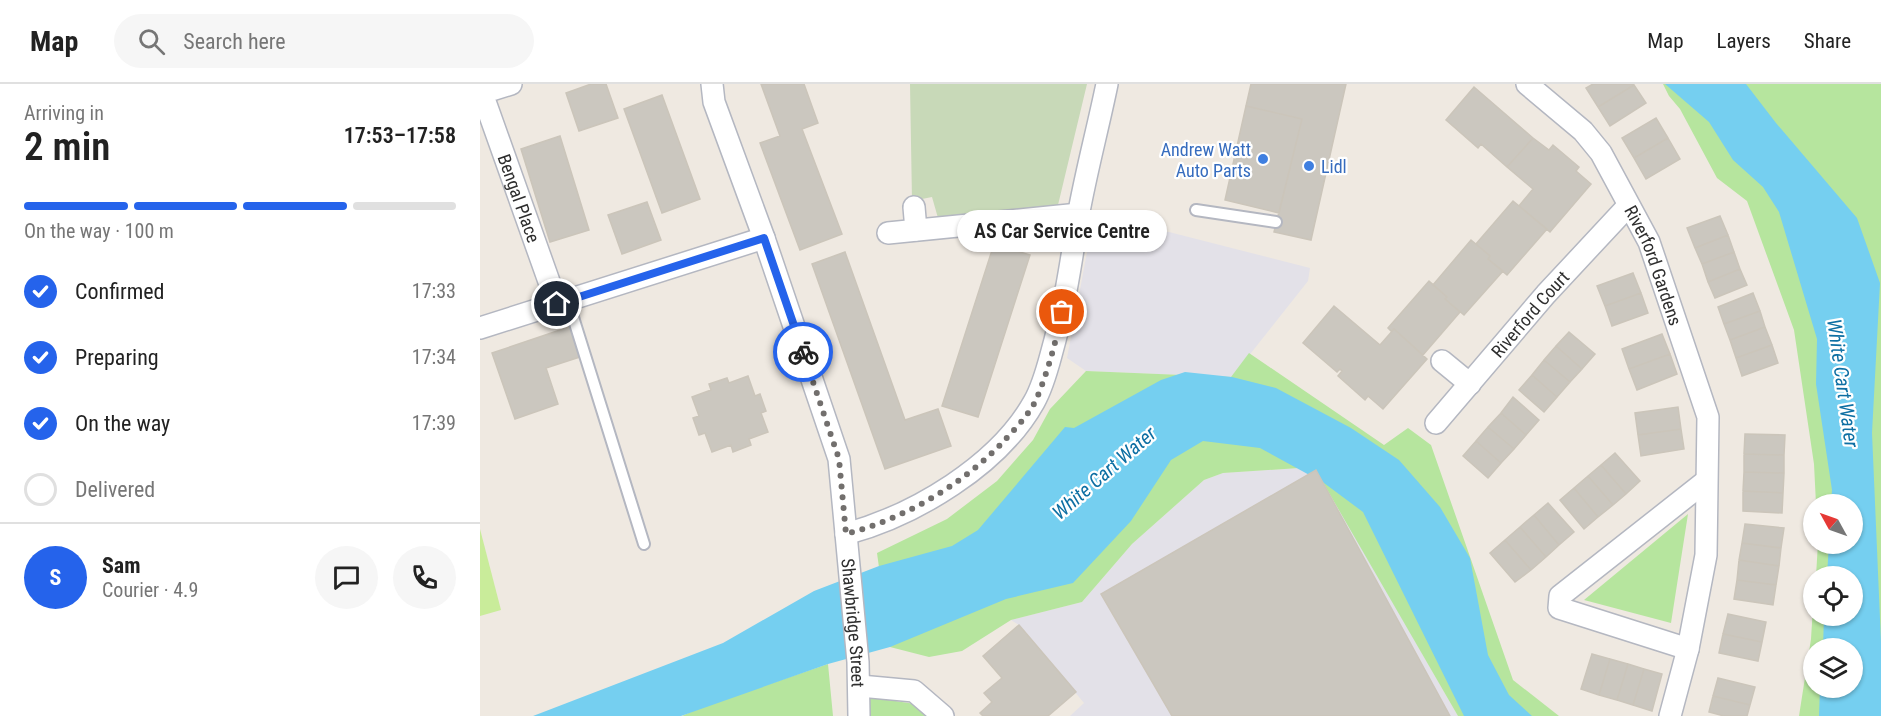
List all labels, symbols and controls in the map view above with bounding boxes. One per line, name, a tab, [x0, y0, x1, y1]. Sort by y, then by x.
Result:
search box	[114, 14, 534, 68]
text: Map	[30, 25, 78, 58]
icon: search	[135, 25, 168, 58]
text: Search here	[183, 29, 286, 54]
text: Map	[1647, 29, 1684, 53]
text: Layers	[1717, 29, 1771, 53]
text: Share	[1804, 29, 1851, 53]
text: Arriving in	[24, 101, 104, 125]
text: 17:53–17:58	[344, 123, 456, 148]
text: 2 min	[24, 124, 110, 170]
place label: Andrew Watt Auto Parts	[1161, 139, 1251, 181]
street label: Bengal Place	[494, 151, 545, 245]
marker: Andrew Watt Auto Parts	[1256, 152, 1270, 166]
place label: Lidl	[1321, 156, 1347, 177]
marker: Lidl	[1302, 159, 1316, 173]
street label: Riverford Gardens	[1621, 201, 1687, 328]
callout: AS Car Service Centre	[957, 210, 1167, 252]
text: On the way · 100 m	[24, 219, 174, 243]
text: AS Car Service Centre	[974, 219, 1150, 243]
street label: Riverford Court	[1486, 266, 1573, 361]
icon: check	[24, 275, 57, 308]
pin	[531, 278, 582, 329]
text: Confirmed	[75, 279, 164, 304]
text: 17:33	[412, 279, 456, 303]
pin	[1036, 286, 1087, 337]
icon: home	[540, 287, 573, 320]
icon: bag	[1045, 295, 1078, 328]
water label: White Cart Water	[1822, 317, 1864, 450]
courier	[773, 322, 833, 382]
icon: bike	[787, 336, 820, 369]
icon: check	[24, 341, 57, 374]
text: Preparing	[75, 345, 159, 370]
text: 17:34	[412, 345, 456, 369]
icon: check	[24, 407, 57, 440]
text: On the way	[75, 411, 170, 436]
text: 17:39	[412, 411, 456, 435]
water label: White Cart Water	[1047, 421, 1162, 525]
text: Delivered	[75, 477, 155, 502]
north arrow	[1803, 494, 1863, 554]
map controls	[1803, 494, 1863, 698]
button: chat	[315, 546, 378, 609]
button: phone	[393, 546, 456, 609]
text: Sam	[102, 553, 141, 578]
street label: Shawbridge Street	[838, 557, 869, 688]
text: S	[50, 565, 61, 590]
button: locate	[1803, 566, 1863, 626]
text: Courier · 4.9	[102, 578, 198, 602]
button: layers	[1803, 638, 1863, 698]

